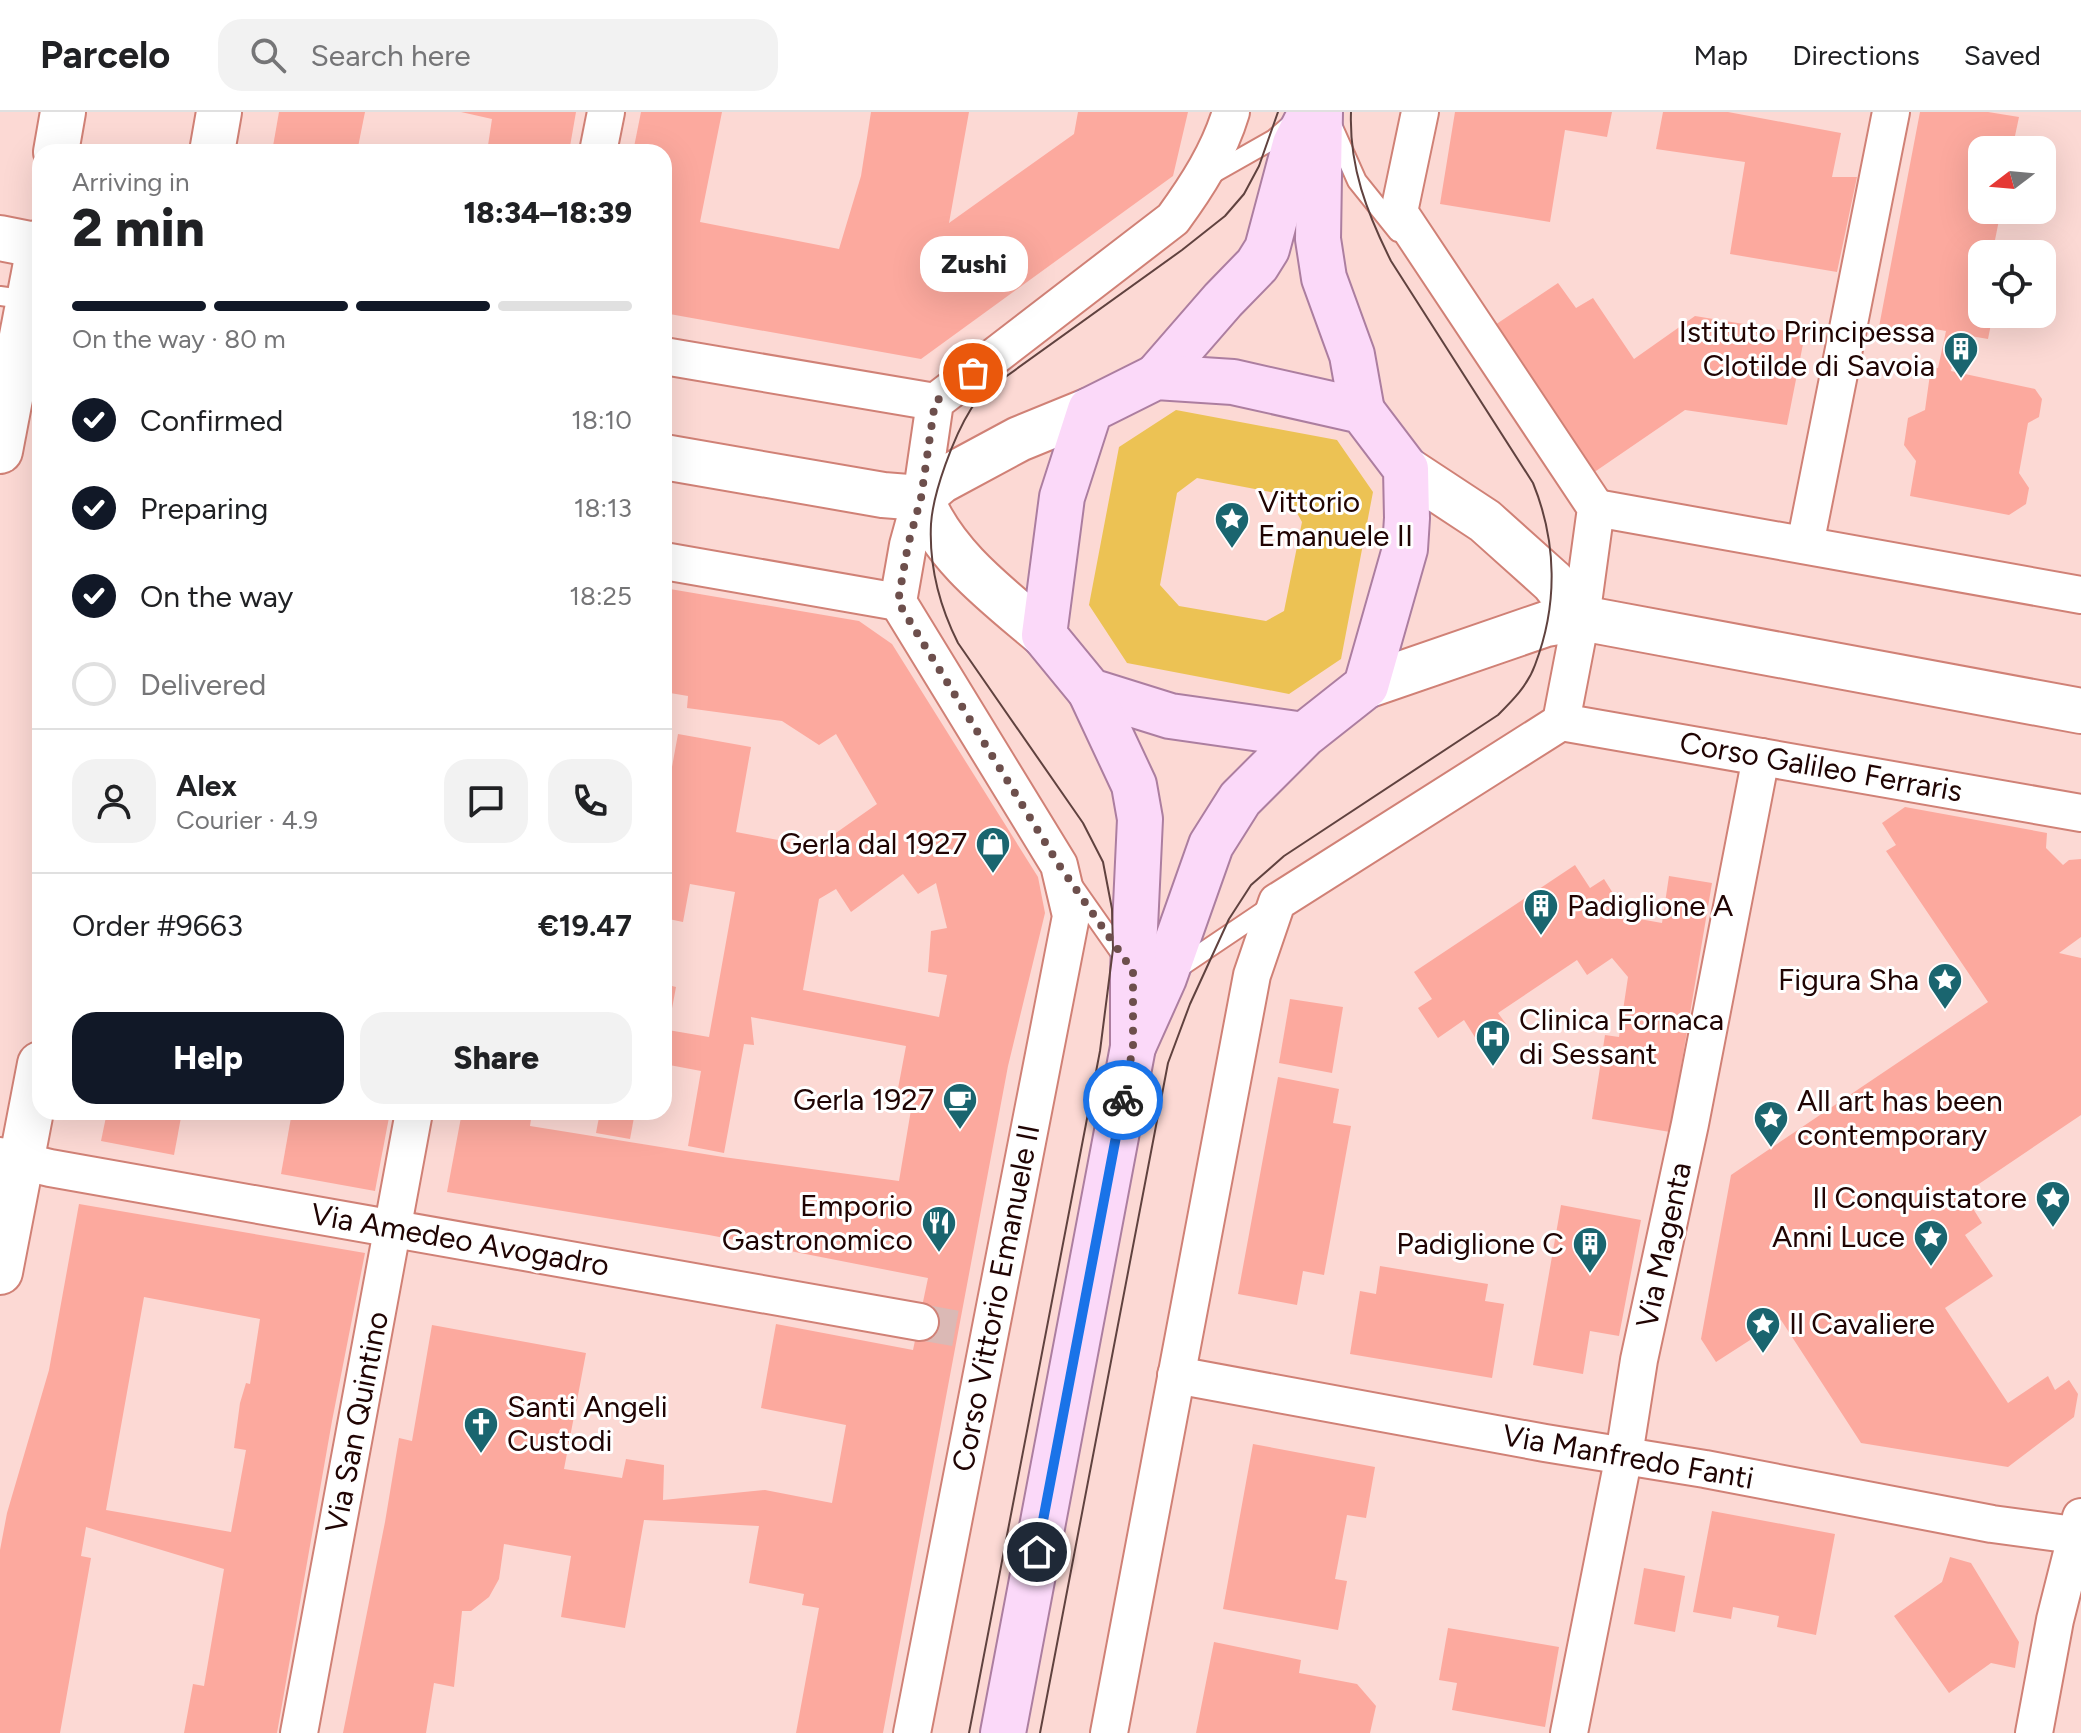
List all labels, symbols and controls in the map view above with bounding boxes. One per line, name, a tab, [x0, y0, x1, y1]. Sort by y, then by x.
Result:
search box	[218, 19, 778, 91]
text: Parcelo	[40, 32, 170, 78]
icon: search	[246, 33, 290, 77]
text: Search here	[310, 37, 471, 74]
text: Map	[1694, 38, 1748, 72]
text: Directions	[1792, 38, 1920, 72]
text: Saved	[1964, 38, 2041, 72]
north arrow	[1968, 136, 2056, 224]
map controls	[1968, 136, 2056, 328]
text: Arriving in	[72, 166, 190, 198]
text: 18:34–18:39	[463, 194, 632, 231]
text: 2 min	[72, 197, 205, 259]
callout: Zushi	[919, 237, 1027, 293]
button: locate	[1968, 240, 2056, 328]
text: Zushi	[941, 248, 1007, 280]
place label: Istituto Principessa Clotilde di Savoia	[1679, 313, 1935, 384]
text: On the way · 80 m	[72, 323, 286, 355]
building icon: Istituto Principessa Clotilde di Savoia	[1942, 330, 1980, 380]
pin	[939, 339, 1007, 407]
icon: bag	[951, 351, 995, 395]
icon: check	[72, 398, 116, 442]
text: Confirmed	[140, 402, 283, 439]
text: 18:10	[571, 404, 632, 436]
place label: Vittorio Emanuele II	[1258, 483, 1413, 554]
icon: check	[72, 486, 116, 530]
text: Preparing	[140, 490, 268, 527]
text: 18:13	[574, 492, 632, 524]
place icon: Vittorio Emanuele II	[1213, 500, 1251, 550]
icon: check	[72, 574, 116, 618]
text: On the way	[140, 578, 293, 615]
text: 18:25	[569, 580, 632, 612]
text: Delivered	[140, 666, 266, 703]
street label: Corso Galileo Ferraris	[1677, 723, 1965, 810]
button: person	[72, 759, 156, 843]
button: chat	[444, 759, 528, 843]
button: phone	[548, 759, 632, 843]
text: Alex	[176, 767, 237, 804]
text: Courier · 4.9	[176, 804, 318, 836]
place label: Gerla dal 1927	[779, 825, 967, 862]
shop icon: Gerla dal 1927	[974, 825, 1012, 875]
building icon: Padiglione A	[1522, 887, 1560, 937]
place label: Padiglione A	[1567, 887, 1734, 924]
text: Order #9663	[72, 907, 243, 944]
text: €19.47	[538, 907, 632, 944]
place label: Figura Sha	[1778, 961, 1919, 998]
place icon: Figura Sha	[1926, 961, 1964, 1011]
place label: Clinica Fornaca di Sessant	[1519, 1001, 1724, 1072]
button: Help	[72, 1012, 344, 1104]
button: Share	[360, 1012, 632, 1104]
hospital icon: Clinica Fornaca di Sessant	[1474, 1018, 1512, 1068]
courier	[1083, 1060, 1163, 1140]
icon: bike	[1101, 1078, 1145, 1122]
place label: Gerla 1927	[793, 1081, 934, 1118]
cafe icon: Gerla 1927	[941, 1081, 979, 1131]
place label: All art has been contemporary	[1797, 1082, 2003, 1153]
place icon: All art has been contemporary	[1752, 1099, 1790, 1149]
street label: Corso Vittorio Emanuele II	[944, 1121, 1047, 1475]
street label: Via Magenta	[1628, 1159, 1699, 1331]
place label: Il Conquistatore	[1812, 1179, 2027, 1216]
place icon: Il Conquistatore	[2034, 1179, 2072, 1229]
place label: Emporio Gastronomico	[722, 1187, 913, 1258]
street label: Via Amedeo Avogadro	[308, 1195, 612, 1284]
restaurant icon: Emporio Gastronomico	[920, 1204, 958, 1254]
place label: Anni Luce	[1772, 1218, 1905, 1255]
place icon: Anni Luce	[1912, 1218, 1950, 1268]
place label: Padiglione C	[1396, 1225, 1564, 1262]
building icon: Padiglione C	[1571, 1225, 1609, 1275]
place icon: Il Cavaliere	[1744, 1305, 1782, 1355]
place label: Il Cavaliere	[1789, 1305, 1935, 1342]
street label: Via San Quintino	[317, 1308, 396, 1536]
place label: Santi Angeli Custodi	[507, 1388, 668, 1459]
church icon: Santi Angeli Custodi	[462, 1405, 500, 1455]
street label: Via Manfredo Fanti	[1500, 1416, 1757, 1497]
pin	[1003, 1518, 1071, 1586]
icon: home	[1015, 1530, 1059, 1574]

